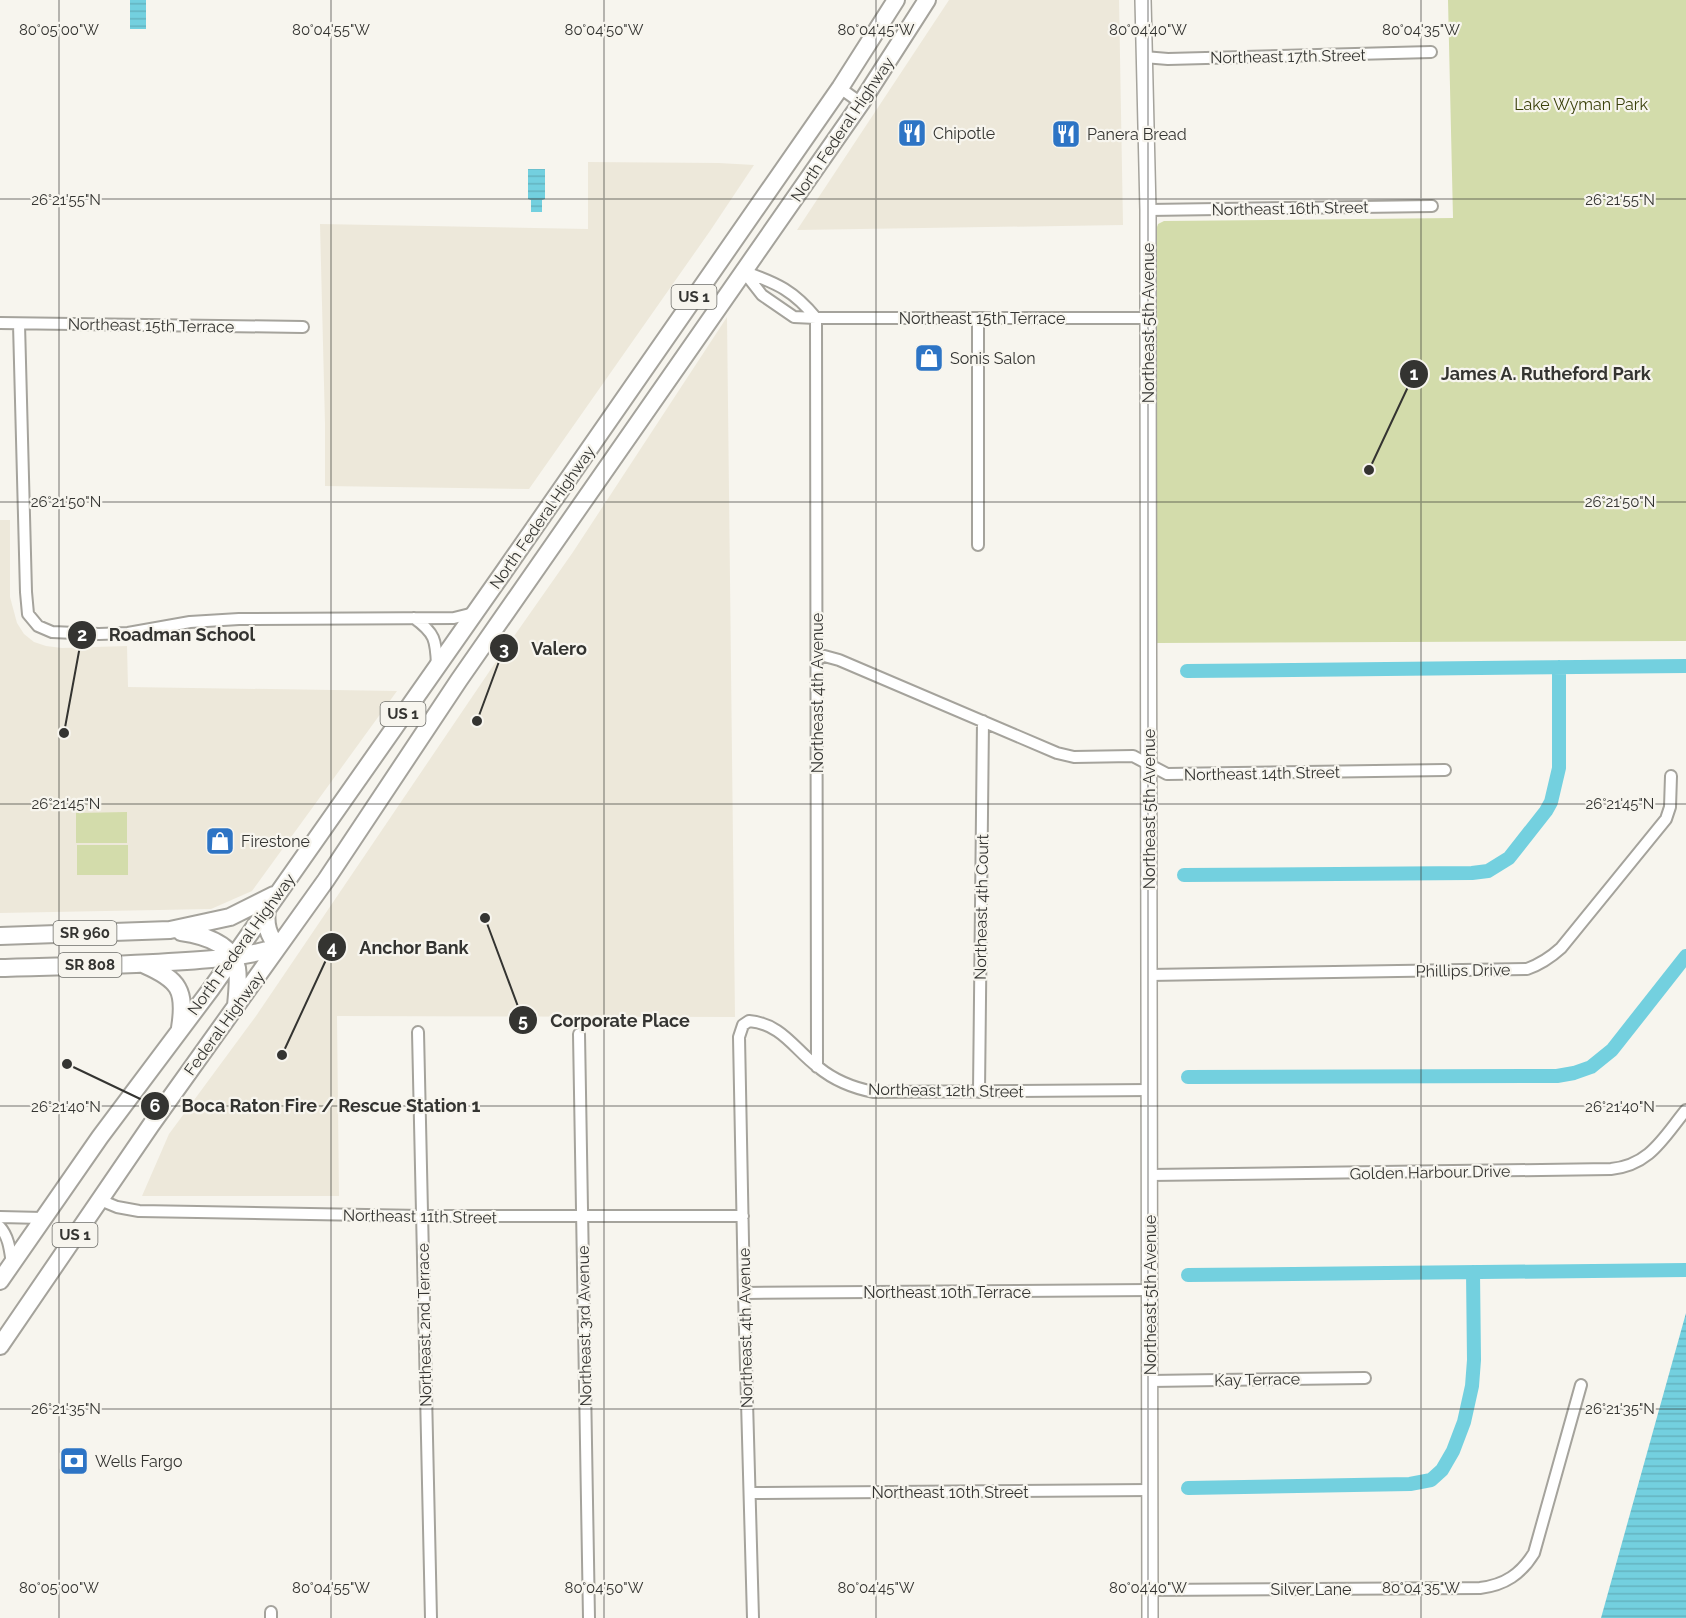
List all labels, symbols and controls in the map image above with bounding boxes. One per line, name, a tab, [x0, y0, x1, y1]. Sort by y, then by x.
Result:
text: 80°05'00"W	[19, 21, 99, 39]
text: 80°04'55"W	[292, 21, 370, 39]
text: 80°04'50"W	[565, 21, 644, 39]
text: 80°04'45"W	[837, 21, 915, 39]
text: 80°04'40"W	[1109, 21, 1187, 39]
text: 80°04'35"W	[1382, 21, 1460, 39]
street label: Northeast 17th Street	[1210, 46, 1367, 67]
street label: North Federal Highway	[787, 53, 898, 205]
park label: Lake Wyman Park	[1514, 95, 1648, 114]
restaurant icon: Chipotle	[896, 117, 928, 149]
restaurant icon: Panera Bread	[1050, 118, 1082, 150]
place label: Chipotle	[933, 124, 995, 143]
place label: Panera Bread	[1087, 125, 1187, 144]
text: 26°21'55"N	[31, 191, 101, 209]
text: 26°21'55"N	[1585, 191, 1655, 209]
street label: Northeast 16th Street	[1211, 198, 1369, 219]
street label: Northeast 5th Avenue	[1139, 243, 1158, 403]
road number: US 1	[672, 285, 716, 309]
street label: Northeast 15th Terrace	[899, 309, 1065, 328]
street label: Northeast 15th Terrace	[68, 315, 234, 336]
shop icon: Sonis Salon	[913, 342, 945, 374]
place label: Sonis Salon	[950, 349, 1036, 368]
callout: James A. Rutheford Park	[1399, 356, 1663, 392]
text: 1	[1410, 363, 1419, 384]
text: James A. Rutheford Park	[1441, 363, 1652, 384]
street label: North Federal Highway	[486, 442, 599, 592]
text: 26°21'50"N	[31, 493, 101, 511]
text: 26°21'50"N	[1585, 493, 1655, 511]
street label: Northeast 4th Avenue	[808, 613, 827, 773]
callout: Roadman School	[67, 617, 267, 653]
text: 2	[77, 624, 87, 645]
text: Roadman School	[109, 624, 255, 645]
callout: Valero	[489, 630, 599, 666]
text: 3	[499, 638, 509, 659]
text: Valero	[531, 638, 587, 659]
road number: US 1	[380, 702, 426, 726]
street label: Northeast 5th Avenue	[1140, 729, 1159, 889]
street label: Northeast 14th Street	[1184, 763, 1341, 784]
text: 26°21'45"N	[32, 795, 100, 813]
text: 26°21'45"N	[1586, 795, 1654, 813]
shop icon: Firestone	[204, 825, 236, 857]
place label: Firestone	[241, 832, 310, 851]
street label: Northeast 4th Court	[971, 833, 992, 980]
street label: North Federal Highway	[184, 870, 299, 1019]
road number: SR 960	[54, 921, 116, 945]
callout: Anchor Bank	[317, 929, 481, 965]
text: 4	[327, 937, 337, 958]
text: Anchor Bank	[359, 937, 470, 958]
road number: SR 808	[58, 953, 122, 977]
street label: Phillips Drive	[1415, 960, 1511, 981]
street label: Federal Highway	[180, 967, 269, 1079]
callout: Corporate Place	[508, 1002, 702, 1038]
text: 5	[518, 1010, 528, 1031]
text: Corporate Place	[550, 1010, 690, 1031]
street label: Northeast 12th Street	[868, 1080, 1025, 1101]
callout: Boca Raton Fire / Rescue Station 1	[140, 1088, 493, 1124]
text: 6	[150, 1095, 161, 1116]
text: Boca Raton Fire / Rescue Station 1	[182, 1095, 481, 1116]
text: 26°21'40"N	[31, 1098, 101, 1116]
text: 26°21'40"N	[1585, 1098, 1655, 1116]
street label: Golden Harbour Drive	[1350, 1162, 1510, 1183]
street label: Northeast 11th Street	[343, 1206, 498, 1227]
street label: Northeast 5th Avenue	[1141, 1215, 1160, 1375]
road number: US 1	[52, 1223, 98, 1247]
street label: Northeast 2nd Terrace	[414, 1243, 435, 1407]
street label: Northeast 3rd Avenue	[574, 1245, 595, 1407]
street label: Northeast 4th Avenue	[735, 1248, 756, 1408]
street label: Northeast 10th Terrace	[863, 1283, 1031, 1302]
street label: Kay Terrace	[1214, 1369, 1300, 1390]
text: 26°21'35"N	[31, 1400, 101, 1418]
text: 26°21'35"N	[1585, 1400, 1655, 1418]
bank icon: Wells Fargo	[58, 1445, 90, 1477]
place label: Wells Fargo	[95, 1452, 182, 1471]
street label: Northeast 10th Street	[871, 1483, 1029, 1502]
text: 80°05'00"W	[19, 1579, 99, 1597]
text: 80°04'55"W	[292, 1579, 370, 1597]
text: 80°04'50"W	[565, 1579, 644, 1597]
text: 80°04'45"W	[837, 1579, 915, 1597]
text: 80°04'40"W	[1109, 1579, 1187, 1597]
text: 80°04'35"W	[1382, 1579, 1460, 1597]
street label: Silver Lane	[1271, 1580, 1352, 1599]

